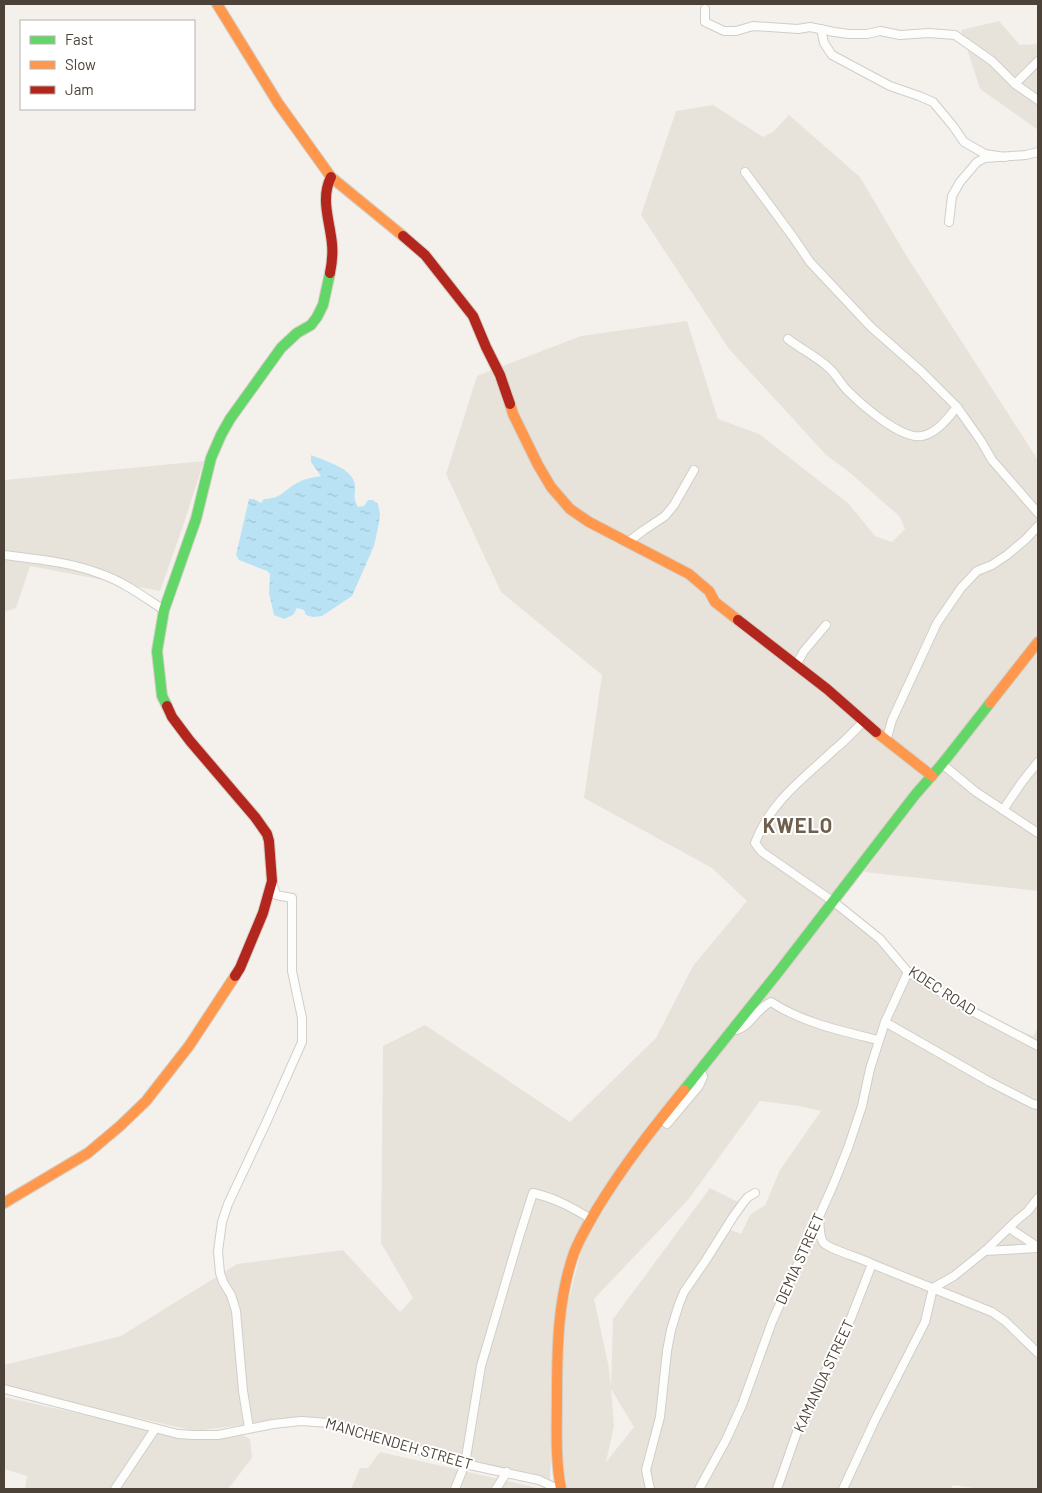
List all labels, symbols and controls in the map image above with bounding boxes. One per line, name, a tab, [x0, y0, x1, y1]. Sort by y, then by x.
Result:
legend	[20, 20, 195, 110]
text: Fast	[65, 30, 93, 48]
text: Slow	[65, 55, 96, 73]
text: Jam	[65, 80, 94, 98]
district label: KWELO	[763, 813, 833, 837]
street label: KDEC ROAD	[906, 962, 980, 1019]
street label: DEMIA STREET	[771, 1210, 827, 1307]
street label: KAMANDA STREET	[789, 1316, 857, 1435]
street label: MANCHENDEH STREET	[324, 1413, 475, 1473]

